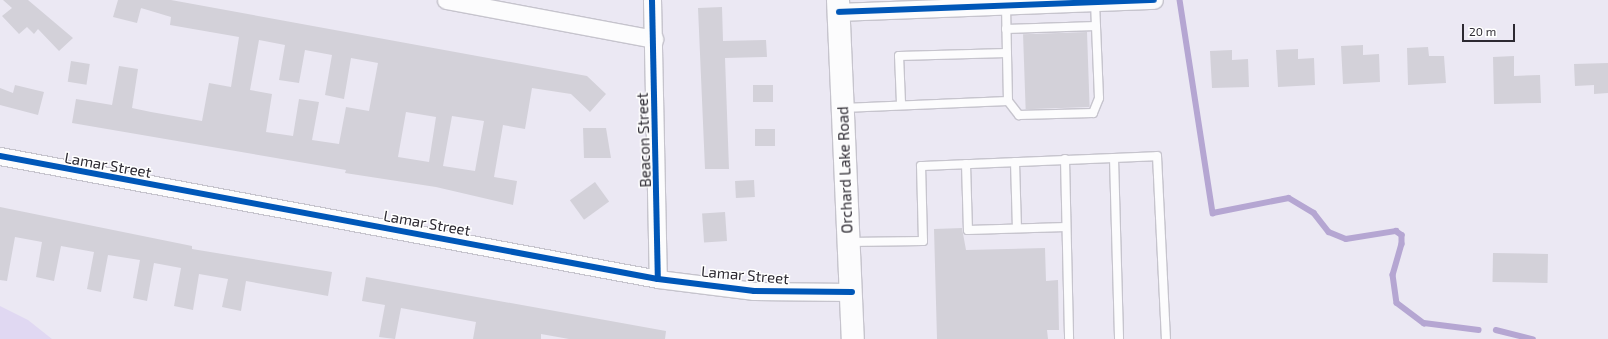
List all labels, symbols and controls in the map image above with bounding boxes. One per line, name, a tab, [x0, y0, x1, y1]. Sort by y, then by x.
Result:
scale bar	[1464, 16, 1517, 42]
text: 20 m	[1469, 24, 1496, 38]
street label: Beacon Street	[633, 92, 655, 188]
street label: Orchard Lake Road	[834, 106, 856, 234]
street label: Lamar Street	[63, 148, 153, 182]
street label: Lamar Street	[382, 206, 472, 240]
street label: Lamar Street	[700, 262, 790, 288]

